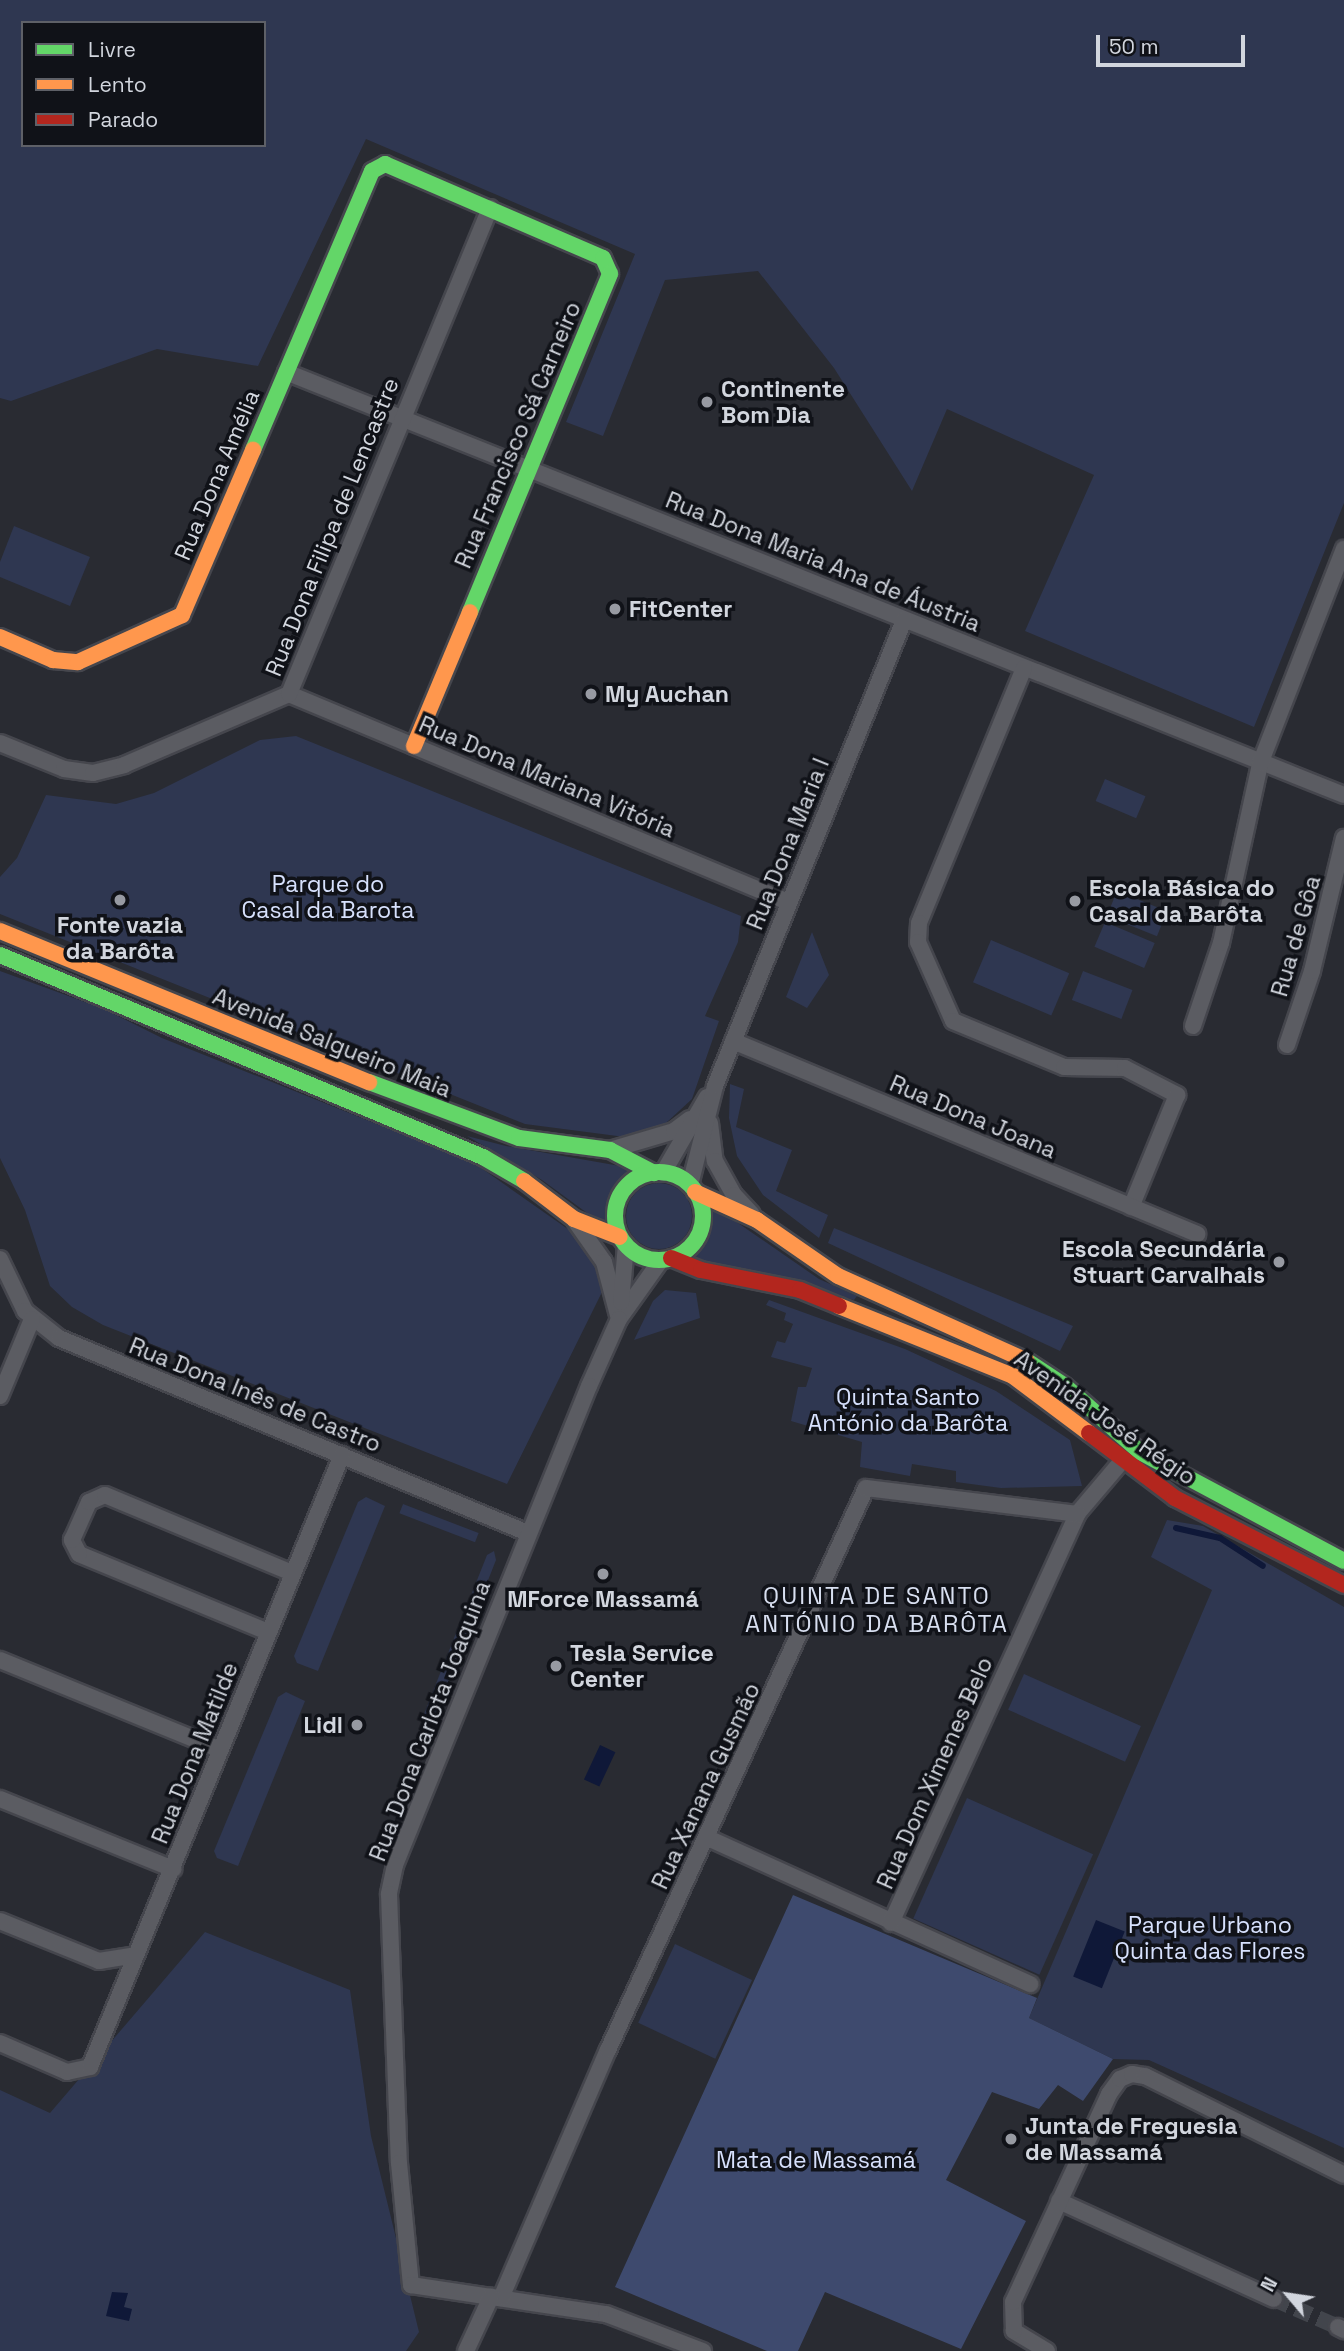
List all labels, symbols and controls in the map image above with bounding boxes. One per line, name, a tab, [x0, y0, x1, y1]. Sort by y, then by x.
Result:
legend	[21, 21, 266, 147]
scale bar	[1099, 21, 1248, 65]
text: 50 m	[1109, 33, 1159, 60]
text: Livre	[88, 36, 136, 63]
text: Lento	[88, 71, 147, 98]
text: Parado	[88, 106, 158, 133]
street label: Rua Francisco Sá Carneiro	[449, 298, 587, 572]
street label: Rua Dona Filipa de Lencastre	[259, 374, 405, 680]
place label: Continente Bom Dia	[721, 375, 845, 429]
street label: Rua Dona Amélia	[169, 385, 265, 565]
marker: Continente Bom Dia	[699, 394, 715, 410]
street label: Rua Dona Maria Ana de Áustria	[661, 486, 985, 638]
place label: FitCenter	[629, 595, 732, 623]
marker: FitCenter	[607, 601, 623, 617]
place label: My Auchan	[605, 680, 729, 708]
marker: My Auchan	[583, 686, 599, 702]
street label: Rua Dona Mariana Vitória	[415, 710, 679, 844]
street label: Rua Dona Maria I	[741, 754, 835, 934]
park label: Parque do Casal da Barota	[242, 870, 414, 924]
street label: Rua de Gôa	[1266, 872, 1326, 1000]
place label: Escola Básica do Casal da Barôta	[1089, 874, 1275, 928]
marker: Fonte vazia da Barôta	[112, 892, 128, 908]
marker: Escola Básica do Casal da Barôta	[1067, 893, 1083, 909]
place label: Fonte vazia da Barôta	[57, 911, 183, 965]
street label: Avenida Salgueiro Maia	[209, 982, 455, 1104]
street label: Rua Dona Joana	[886, 1069, 1060, 1165]
place label: Escola Secundária Stuart Carvalhais	[1062, 1235, 1265, 1289]
marker: Escola Secundária Stuart Carvalhais	[1271, 1254, 1287, 1270]
street label: Rua Dona Inês de Castro	[125, 1332, 385, 1458]
street label: Avenida José Régio	[1009, 1345, 1201, 1491]
park label: Quinta Santo António da Barôta	[808, 1383, 1008, 1437]
marker: MForce Massamá	[595, 1566, 611, 1582]
street label: Rua Dona Carlota Joaquina	[364, 1577, 496, 1865]
district label: QUINTA DE SANTO ANTÓNIO DA BARÔTA	[747, 1582, 1007, 1638]
place label: MForce Massamá	[507, 1585, 699, 1613]
place label: Tesla Service Center	[570, 1639, 714, 1693]
street label: Rua Dom Ximenes Belo	[871, 1653, 999, 1893]
street label: Rua Dona Matilde	[146, 1658, 244, 1848]
marker: Tesla Service Center	[548, 1658, 564, 1674]
street label: Rua Xanana Gusmão	[646, 1679, 766, 1893]
place label: Lidl	[304, 1711, 343, 1739]
marker: Lidl	[349, 1717, 365, 1733]
park label: Parque Urbano Quinta das Flores	[1115, 1911, 1305, 1965]
place label: Junta de Freguesia de Massamá	[1025, 2112, 1237, 2166]
marker: Junta de Freguesia de Massamá	[1003, 2131, 1019, 2147]
park label: Mata de Massamá	[716, 2146, 916, 2174]
north arrow	[1253, 2260, 1323, 2330]
text: N	[1255, 2273, 1283, 2296]

